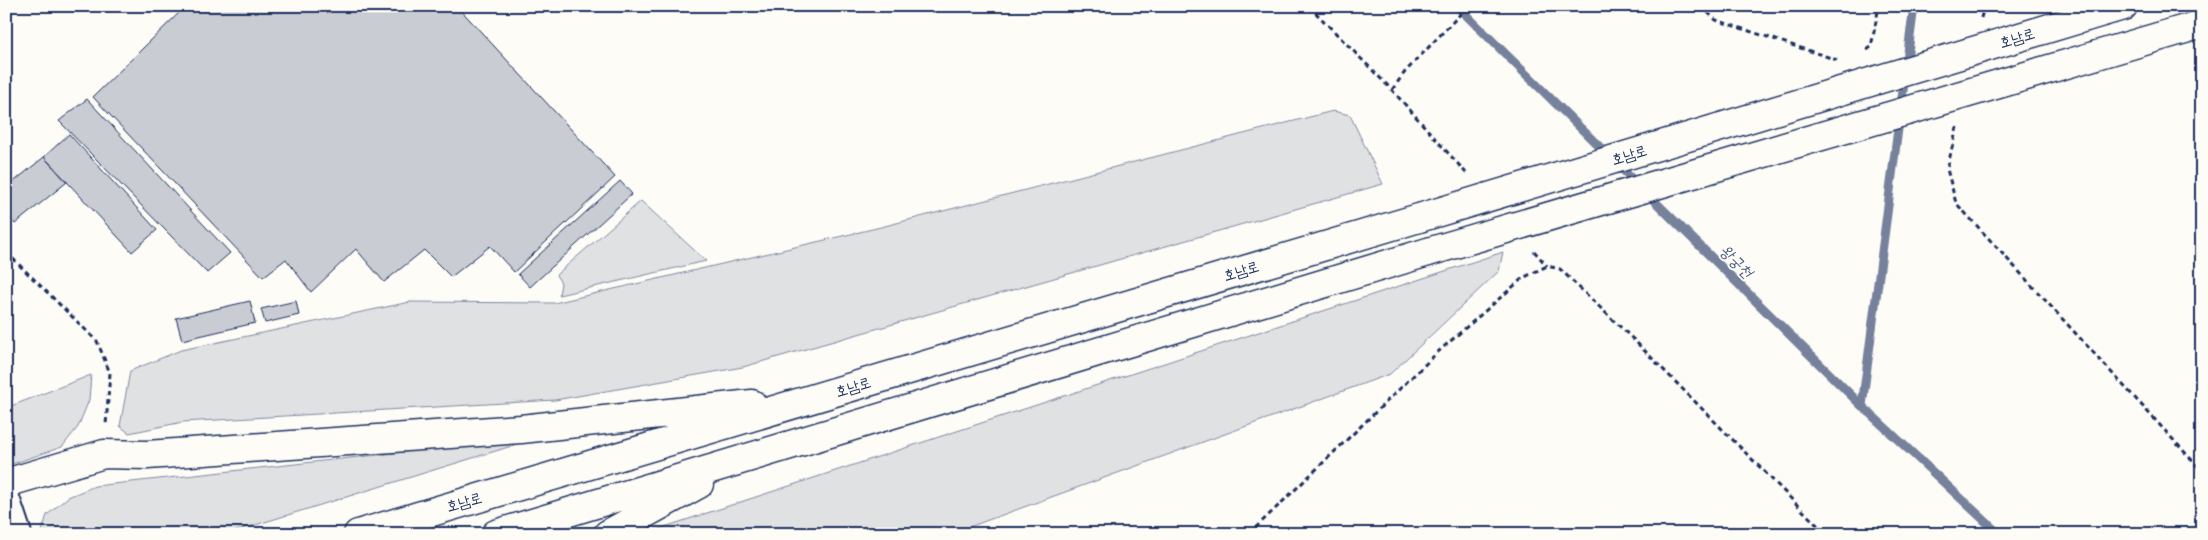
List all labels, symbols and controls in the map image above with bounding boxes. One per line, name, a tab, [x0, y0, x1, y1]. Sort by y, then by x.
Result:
street label: 호남로	[1997, 24, 2038, 54]
street label: 호남로	[1609, 141, 1650, 171]
water label: 왕궁천	[1715, 241, 1759, 285]
street label: 호남로	[1221, 257, 1262, 287]
street label: 호남로	[833, 373, 874, 403]
street label: 호남로	[444, 488, 484, 518]

